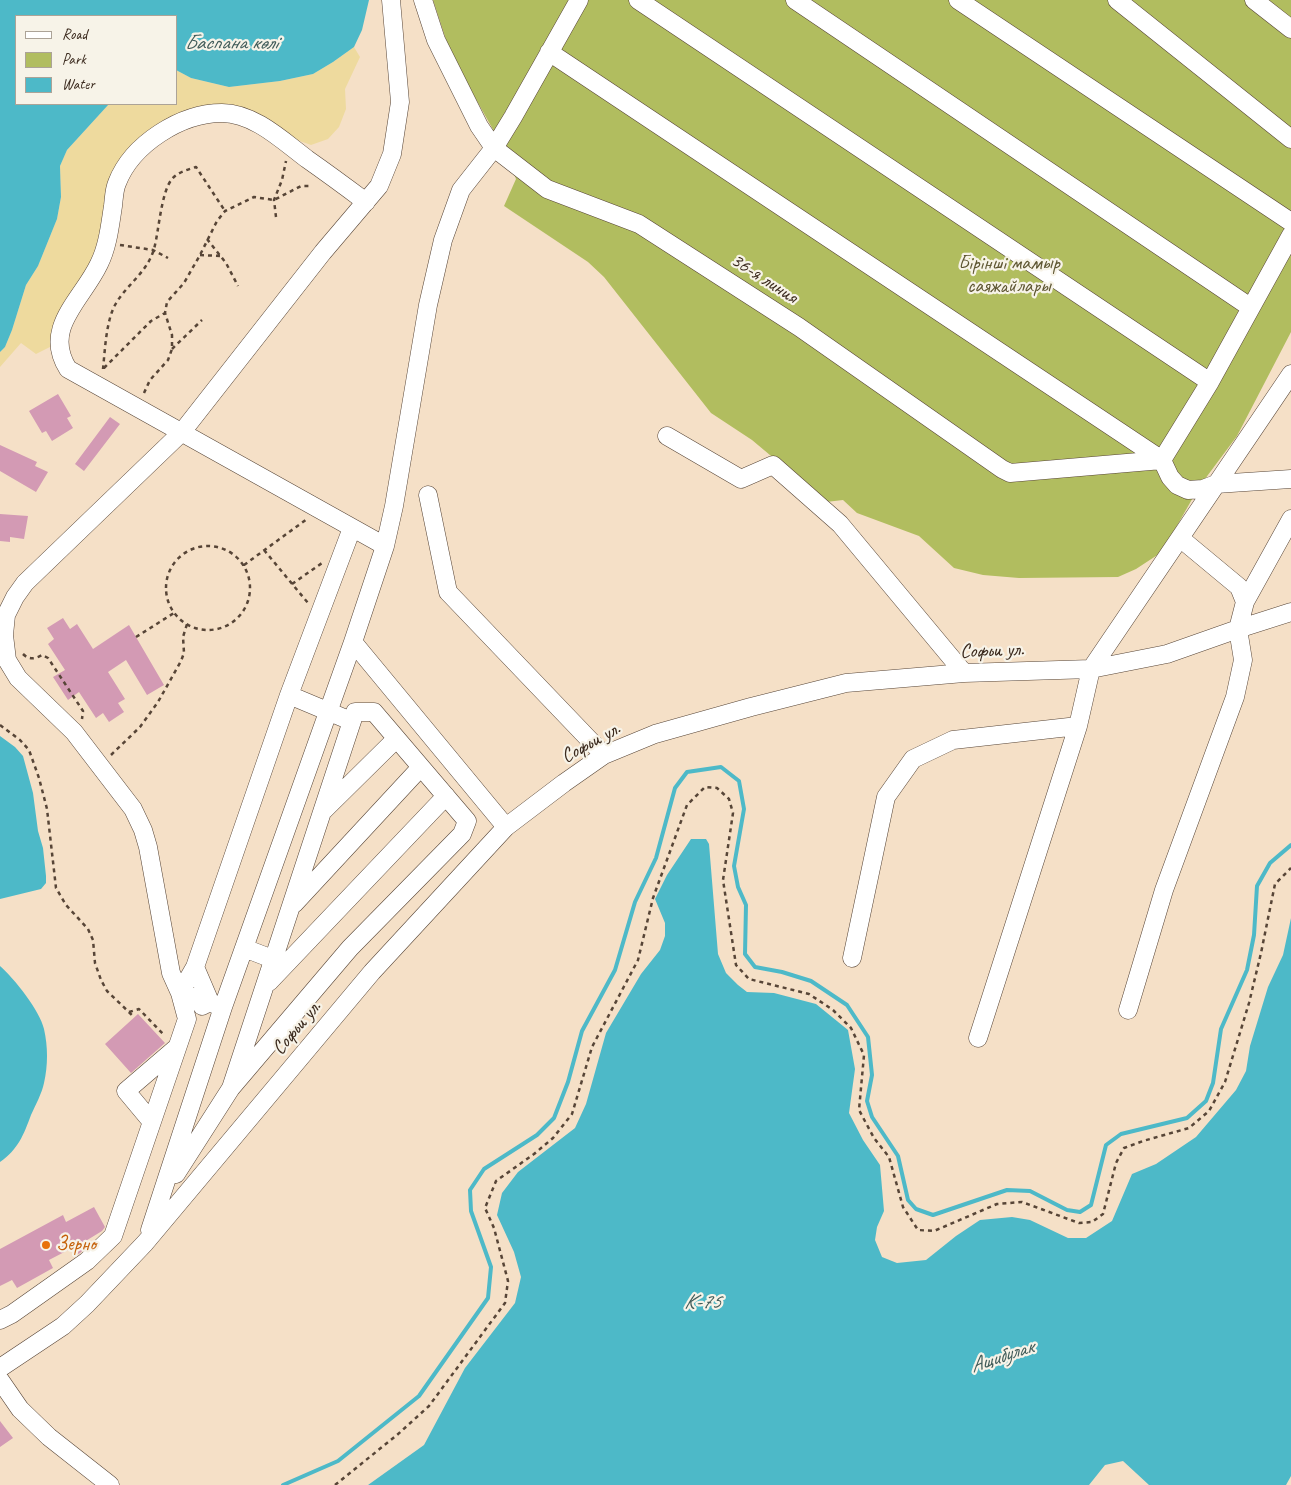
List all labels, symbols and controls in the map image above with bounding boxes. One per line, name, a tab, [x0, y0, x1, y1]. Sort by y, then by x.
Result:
legend	[15, 15, 178, 105]
text: Road	[62, 25, 87, 44]
water label: Баспана көлі	[185, 30, 277, 56]
text: Park	[62, 50, 86, 69]
text: Water	[62, 75, 95, 94]
street label: 36-я линия	[726, 249, 802, 309]
park label: Бірінші мамыр саяжайлары	[958, 252, 1060, 299]
street label: Софьи ул.	[960, 638, 1024, 664]
street label: Софьи ул.	[557, 717, 625, 769]
street label: Софьи ул.	[267, 996, 327, 1060]
place label: Зерно	[56, 1233, 96, 1257]
marker: Зерно	[40, 1239, 52, 1251]
water label: К-75	[684, 1289, 720, 1315]
water label: Ащибулак	[967, 1335, 1037, 1379]

